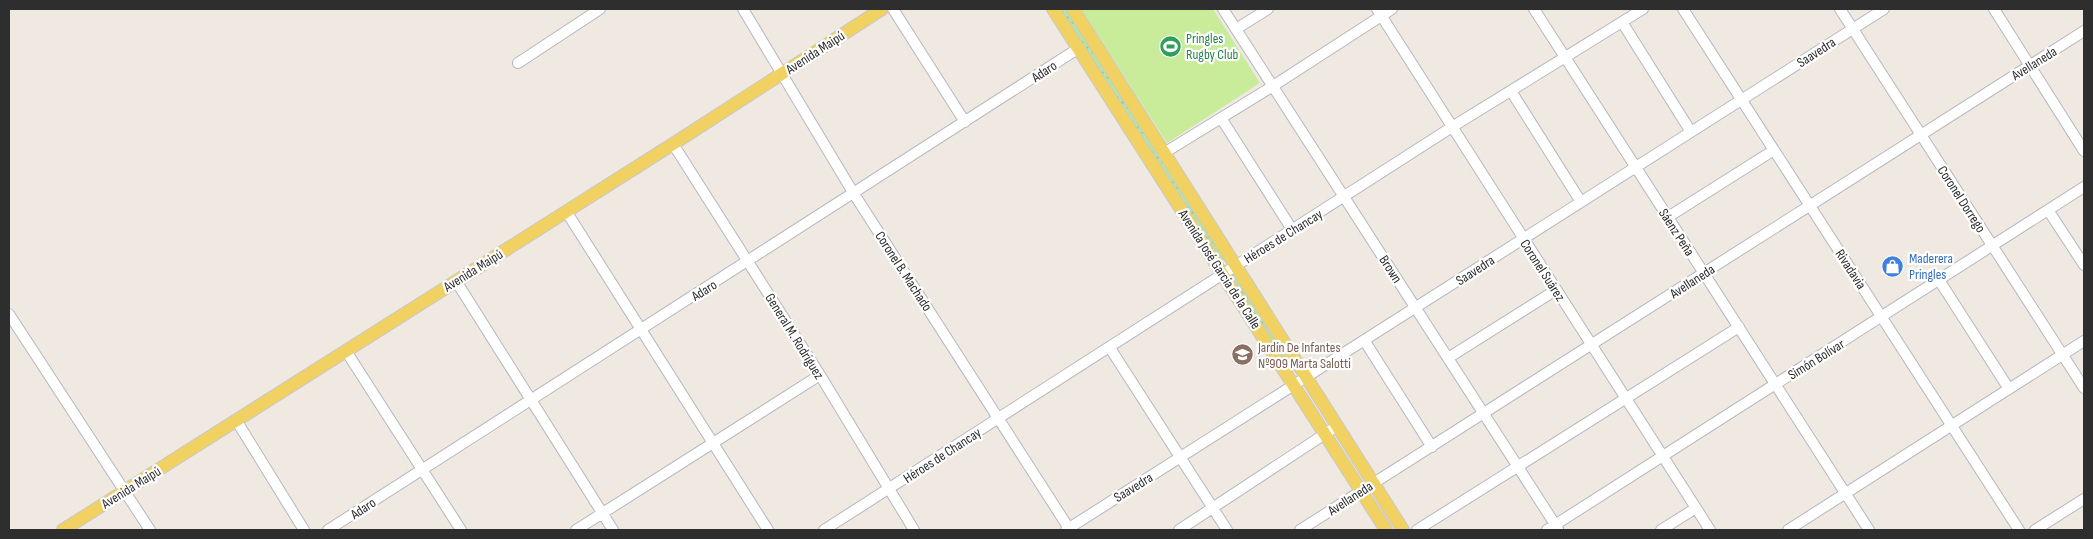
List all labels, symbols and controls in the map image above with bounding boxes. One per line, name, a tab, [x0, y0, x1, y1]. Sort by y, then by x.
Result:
street label: Avenida Maipú	[782, 27, 848, 78]
place label: Pringles Rugby Club	[1186, 30, 1238, 63]
sports icon: Pringles Rugby Club	[1158, 34, 1182, 58]
street label: Saavedra	[1794, 34, 1839, 71]
street label: Avellaneda	[2008, 43, 2060, 84]
street label: Adaro	[1028, 57, 1060, 86]
street label: Coronel Dorrego	[1934, 163, 1990, 236]
street label: Héroes de Chancay	[1241, 205, 1326, 267]
street label: Sáenz Peña	[1655, 205, 1698, 259]
street label: Avenida José García de la Calle	[1174, 206, 1265, 332]
street label: Coronel B. Machado	[871, 228, 936, 315]
street label: Coronel Suárez	[1516, 236, 1569, 304]
street label: Avenida Maipú	[440, 245, 506, 296]
street label: Rivadavia	[1831, 246, 1870, 292]
place label: Maderera Pringles	[1909, 250, 1953, 283]
street label: Brown	[1375, 252, 1406, 286]
street label: Saavedra	[1453, 252, 1498, 289]
shop icon: Maderera Pringles	[1881, 254, 1905, 278]
street label: Avellaneda	[1666, 261, 1718, 303]
street label: Adaro	[688, 276, 720, 305]
street label: General M. Rodríguez	[761, 290, 828, 382]
street label: Simón Bolívar	[1785, 335, 1848, 383]
place label: Jardín De Infantes Nº909 Marta Salotti	[1257, 339, 1351, 372]
school or university icon: Jardín De Infantes Nº909 Marta Salotti	[1230, 343, 1254, 367]
street label: Héroes de Chancay	[900, 424, 985, 487]
street label: Avenida Maipú	[98, 462, 164, 513]
street label: Saavedra	[1111, 469, 1156, 506]
street label: Avellaneda	[1324, 478, 1376, 520]
street label: Adaro	[347, 494, 379, 523]

